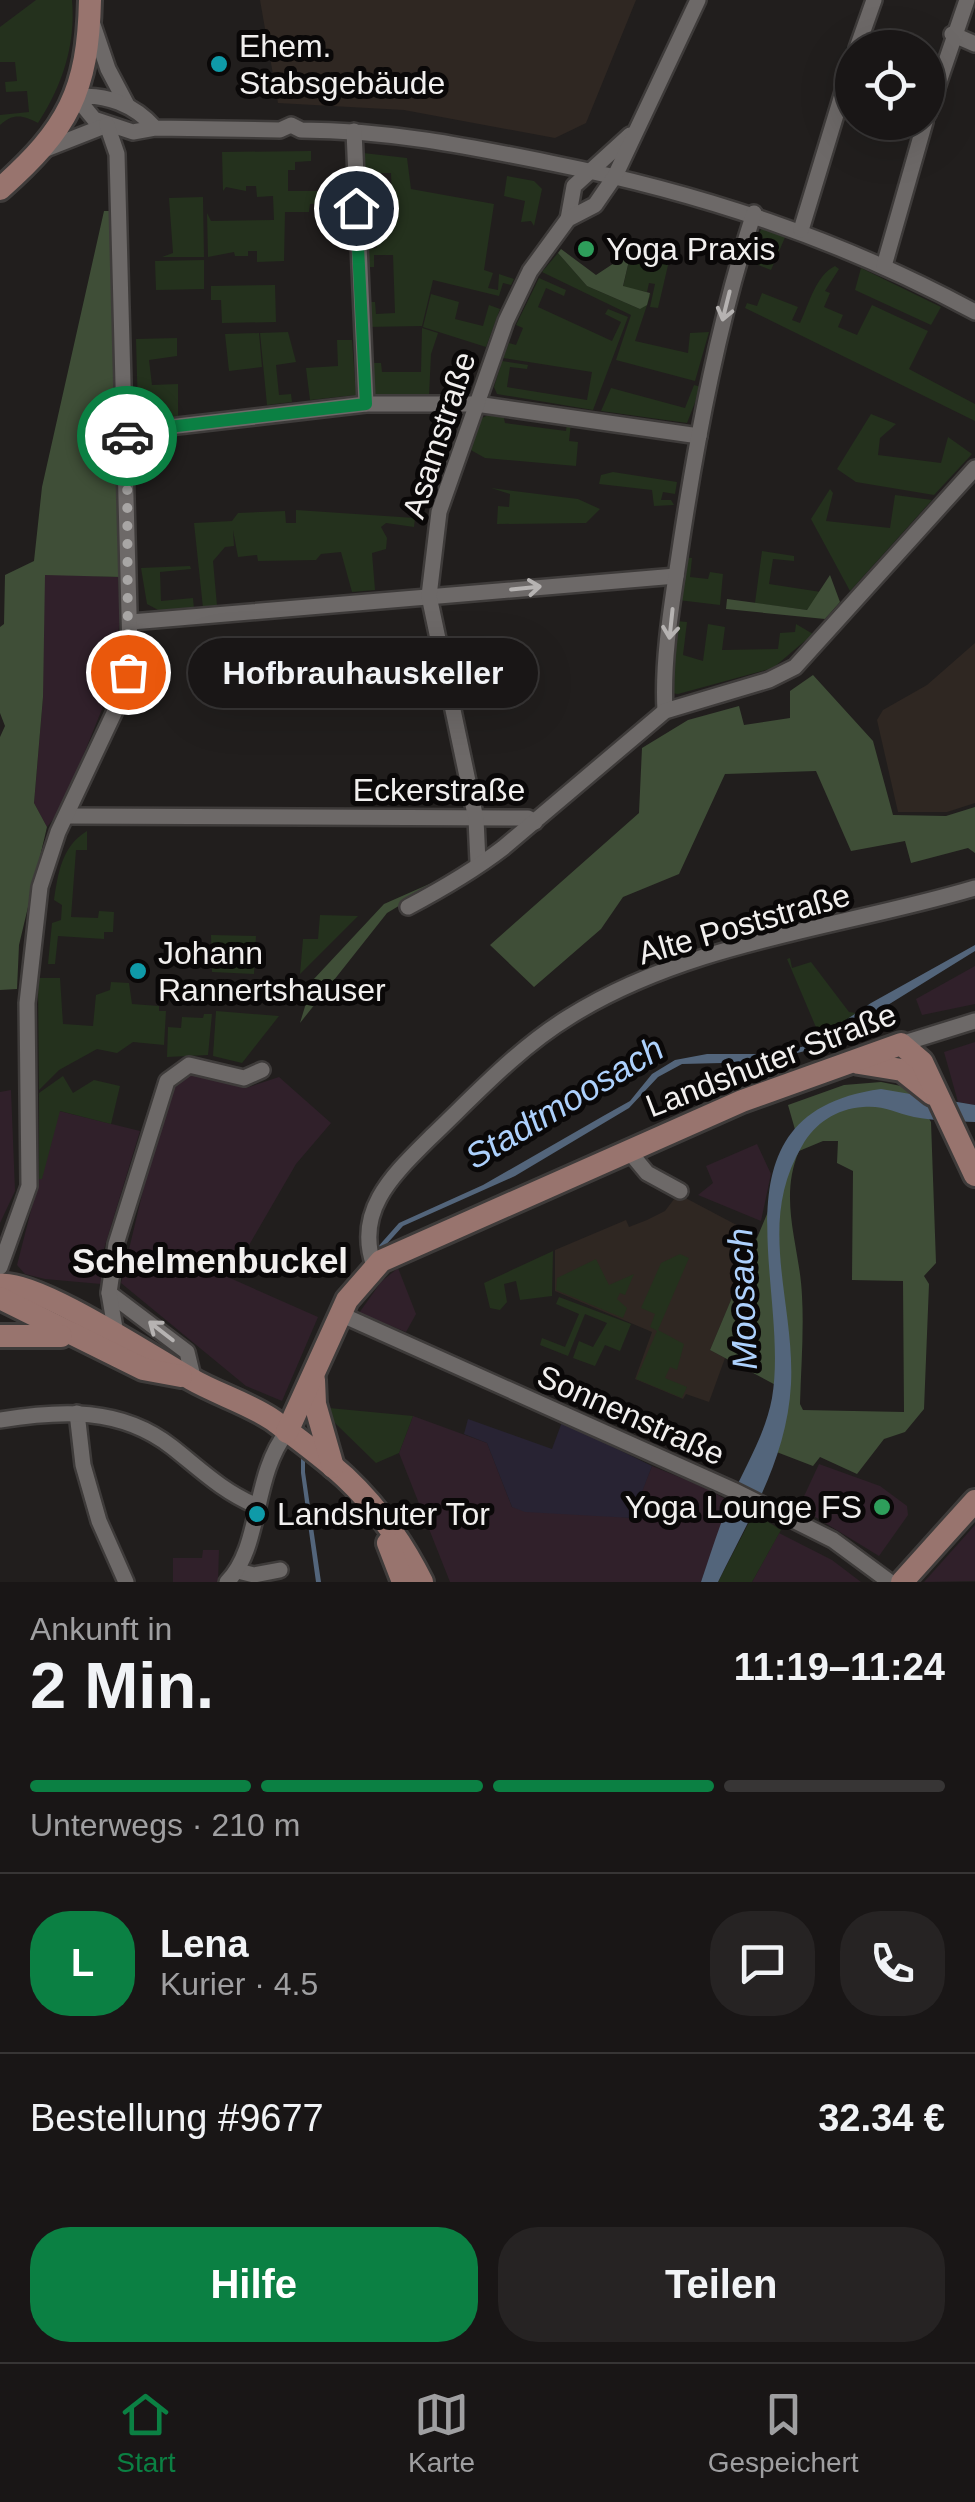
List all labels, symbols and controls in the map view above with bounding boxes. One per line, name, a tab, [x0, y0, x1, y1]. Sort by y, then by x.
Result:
place label: Ehem. Stabsgebäude	[239, 28, 445, 101]
map controls	[835, 30, 945, 140]
button: locate	[835, 30, 945, 140]
marker: Ehem. Stabsgebäude	[208, 53, 230, 75]
pin	[314, 166, 399, 251]
icon: home	[329, 181, 384, 236]
place label: Yoga Praxis	[606, 231, 776, 267]
marker: Yoga Praxis	[575, 238, 597, 260]
one-way arrow	[716, 290, 735, 321]
street label: Asamstraße	[395, 347, 483, 523]
courier	[77, 386, 177, 486]
icon: car	[100, 409, 155, 464]
one-way arrow	[510, 579, 542, 598]
one-way arrow	[661, 608, 680, 640]
pin	[86, 630, 171, 715]
callout: Hofbrauhauskeller	[188, 637, 538, 707]
icon: bag	[101, 645, 156, 700]
text: Hofbrauhauskeller	[223, 655, 503, 691]
street label: Eckerstraße	[353, 772, 525, 808]
street label: Alte Poststraße	[634, 877, 854, 971]
place label: Johann Rannertshauser	[158, 935, 386, 1008]
marker: Johann Rannertshauser	[127, 960, 149, 982]
street label: Landshuter Straße	[641, 996, 901, 1124]
water label: Stadtmoosach	[458, 1028, 670, 1176]
water label: Moosach	[720, 1227, 764, 1371]
district label: Schelmenbuckel	[72, 1241, 348, 1280]
one-way arrow	[148, 1320, 174, 1342]
street label: Sonnenstraße	[532, 1358, 730, 1472]
place label: Yoga Lounge FS	[625, 1489, 862, 1525]
place label: Landshuter Tor	[277, 1496, 490, 1532]
marker: Yoga Lounge FS	[871, 1496, 893, 1518]
marker: Landshuter Tor	[246, 1503, 268, 1525]
text: Ankunft in	[30, 1611, 172, 1647]
text: 11:19–11:24	[734, 1646, 945, 1688]
text: 2 Min.	[30, 1649, 214, 1722]
text: Unterwegs · 210 m	[30, 1807, 300, 1843]
button: chat	[710, 1911, 815, 2016]
button: phone	[840, 1911, 945, 2016]
text: Lena	[160, 1923, 249, 1965]
text: L	[71, 1942, 94, 1984]
text: Kurier · 4.5	[160, 1966, 318, 2002]
text: Bestellung #9677	[30, 2097, 324, 2139]
text: 32.34 €	[818, 2097, 945, 2139]
button: Hilfe	[30, 2227, 478, 2342]
button: Teilen	[498, 2227, 945, 2342]
tab: Start	[116, 2387, 175, 2479]
tab: Karte	[408, 2387, 475, 2479]
tab: Gespeichert	[708, 2387, 859, 2479]

